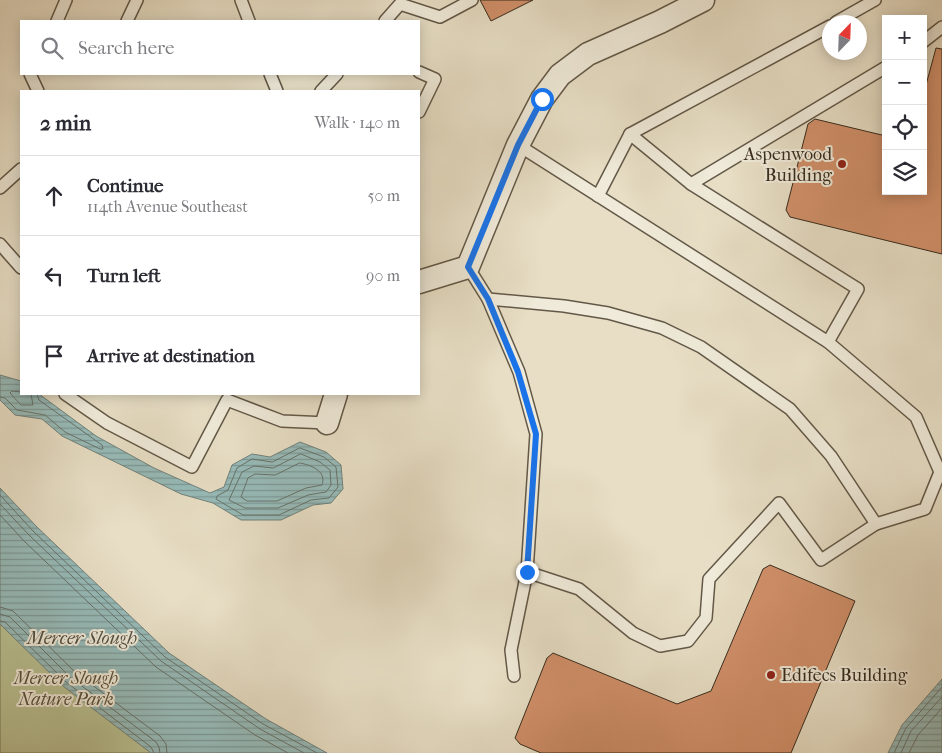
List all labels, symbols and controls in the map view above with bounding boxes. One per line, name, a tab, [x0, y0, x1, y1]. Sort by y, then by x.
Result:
north arrow	[822, 15, 867, 60]
map controls	[882, 15, 927, 195]
button: +	[882, 15, 927, 60]
search box	[20, 20, 420, 75]
icon: search	[38, 34, 66, 62]
text: Search here	[78, 37, 174, 59]
button: −	[882, 60, 927, 105]
route start	[531, 88, 554, 111]
button: locate	[882, 105, 927, 150]
text: 2 min	[40, 111, 91, 135]
text: Walk · 140 m	[315, 113, 400, 132]
place label: Aspenwood Building	[743, 144, 832, 186]
button: layers	[882, 150, 927, 195]
marker: Aspenwood Building	[836, 158, 848, 170]
text: Continue	[87, 175, 163, 197]
icon: ahead	[40, 182, 68, 210]
text: 50 m	[368, 186, 400, 205]
text: 114th Avenue Southeast	[87, 197, 248, 216]
icon: left	[40, 262, 68, 290]
text: Turn left	[87, 265, 161, 287]
text: 90 m	[366, 266, 400, 285]
icon: arrive	[40, 342, 68, 370]
text: Arrive at destination	[87, 345, 255, 367]
route end	[516, 561, 539, 584]
water label: Mercer Slough	[25, 627, 137, 649]
place label: Edifecs Building	[781, 665, 908, 686]
park label: Mercer Slough Nature Park	[12, 668, 118, 710]
marker: Edifecs Building	[765, 669, 777, 681]

